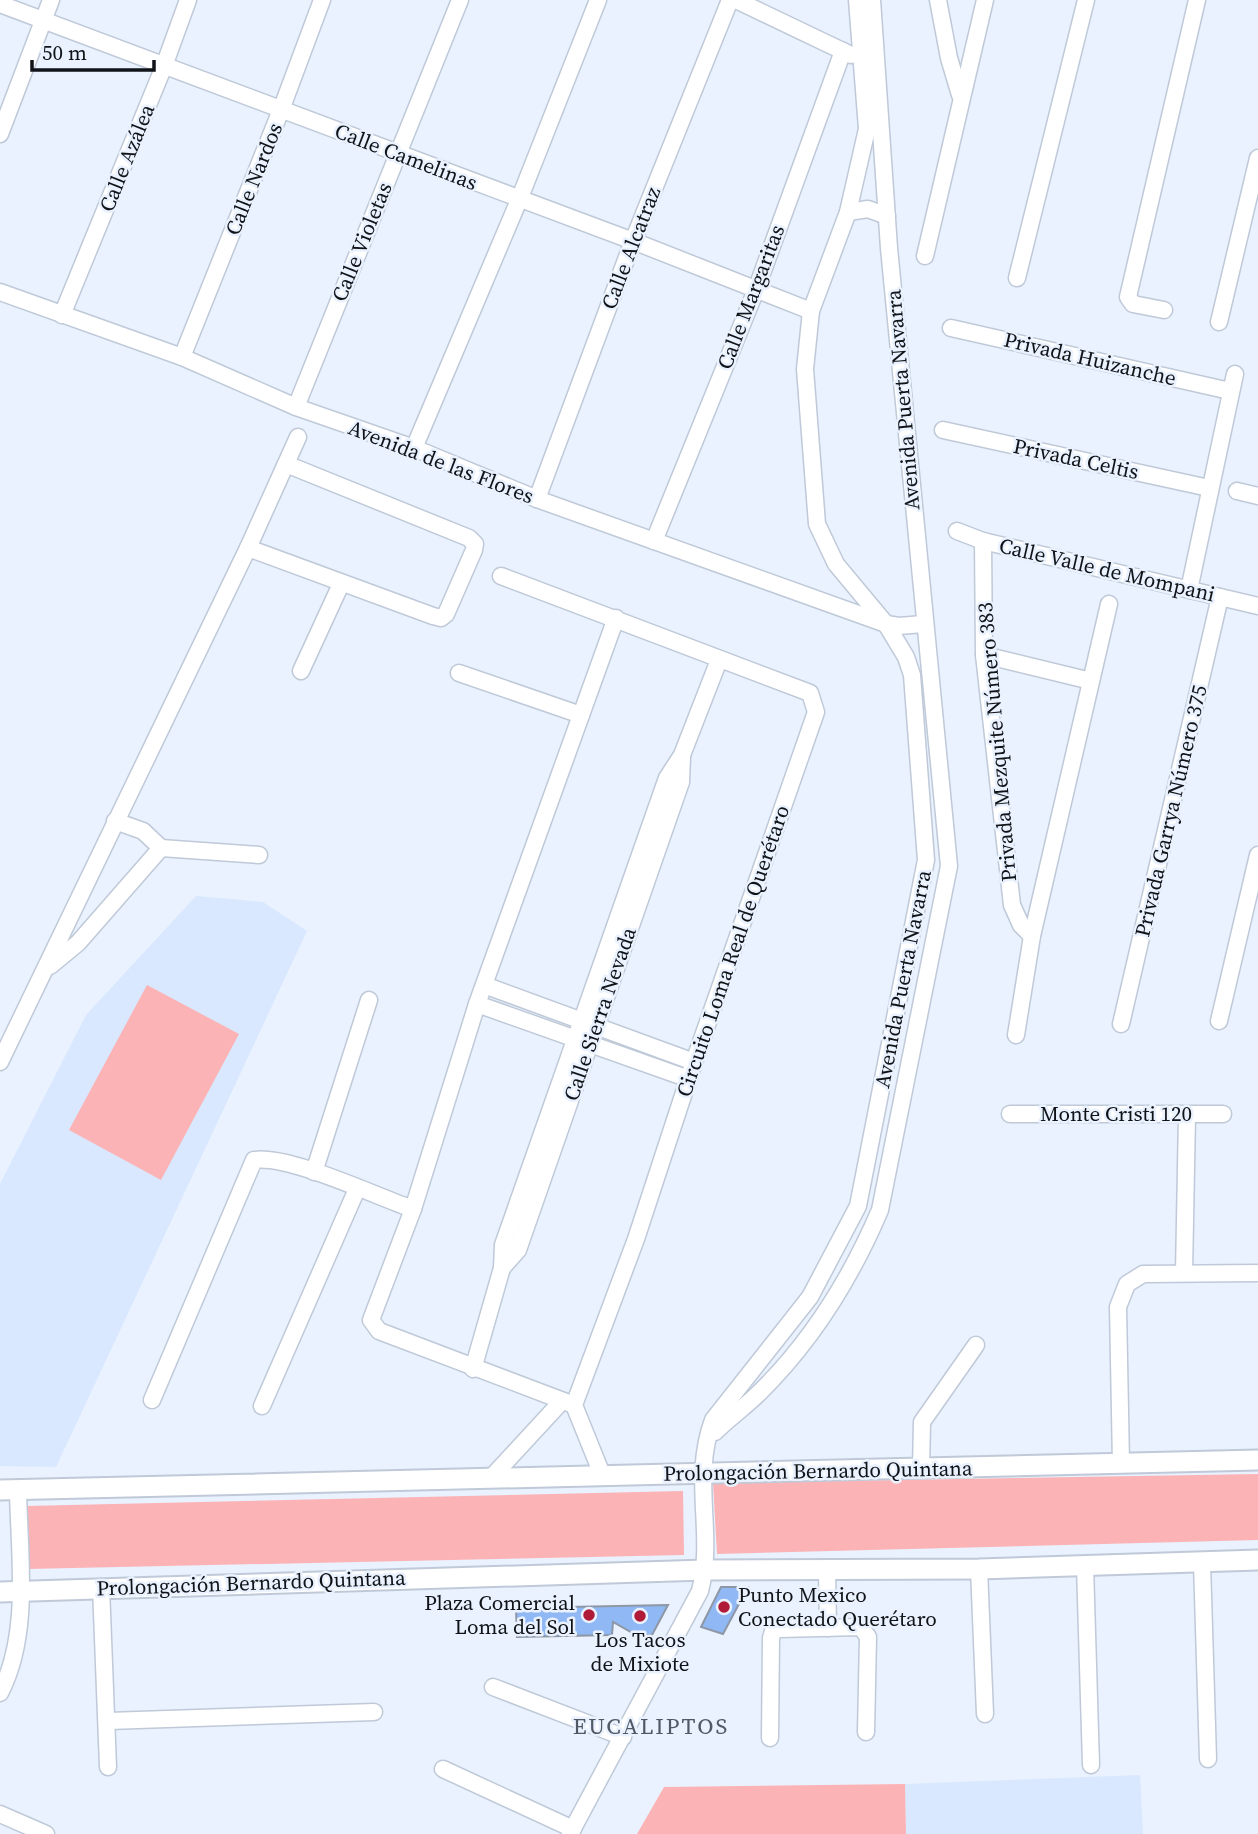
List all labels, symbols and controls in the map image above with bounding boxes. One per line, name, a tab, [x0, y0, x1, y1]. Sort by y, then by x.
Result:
scale bar	[32, 28, 154, 72]
text: 50 m	[42, 38, 87, 67]
street label: Calle Azálea	[92, 99, 161, 216]
street label: Calle Camelinas	[331, 116, 482, 197]
street label: Calle Nardos	[218, 118, 289, 239]
street label: Calle Violetas	[324, 178, 399, 306]
street label: Calle Alcatraz	[594, 182, 667, 313]
street label: Calle Margaritas	[710, 220, 791, 373]
street label: Avenida Puerta Navarra	[878, 288, 927, 511]
street label: Privada Huizanche	[1001, 325, 1179, 392]
street label: Avenida de las Flores	[344, 413, 538, 510]
street label: Privada Celtis	[1011, 431, 1141, 486]
street label: Calle Valle de Mompani	[996, 531, 1218, 608]
street label: Privada Mezquite Número 383	[970, 601, 1023, 883]
street label: Privada Garrya Número 375	[1127, 682, 1214, 940]
street label: Circuito Loma Real de Querétaro	[669, 801, 796, 1101]
street label: Avenida Puerta Navarra	[867, 867, 938, 1090]
street label: Calle Sierra Nevada	[556, 923, 643, 1105]
street label: Monte Cristi 120	[1040, 1099, 1192, 1128]
street label: Prolongación Bernardo Quintana	[663, 1453, 973, 1488]
street label: Prolongación Bernardo Quintana	[96, 1563, 406, 1602]
place label: Punto Mexico Conectado Querétaro	[738, 1580, 937, 1633]
place label: Plaza Comercial Loma del Sol	[424, 1588, 575, 1641]
marker: Punto Mexico Conectado Querétaro	[716, 1599, 732, 1615]
marker: Plaza Comercial Loma del Sol	[581, 1607, 597, 1623]
marker: Los Tacos de Mixiote	[632, 1608, 648, 1624]
place label: Los Tacos de Mixiote	[591, 1625, 689, 1678]
district label: EUCALIPTOS	[573, 1710, 729, 1742]

